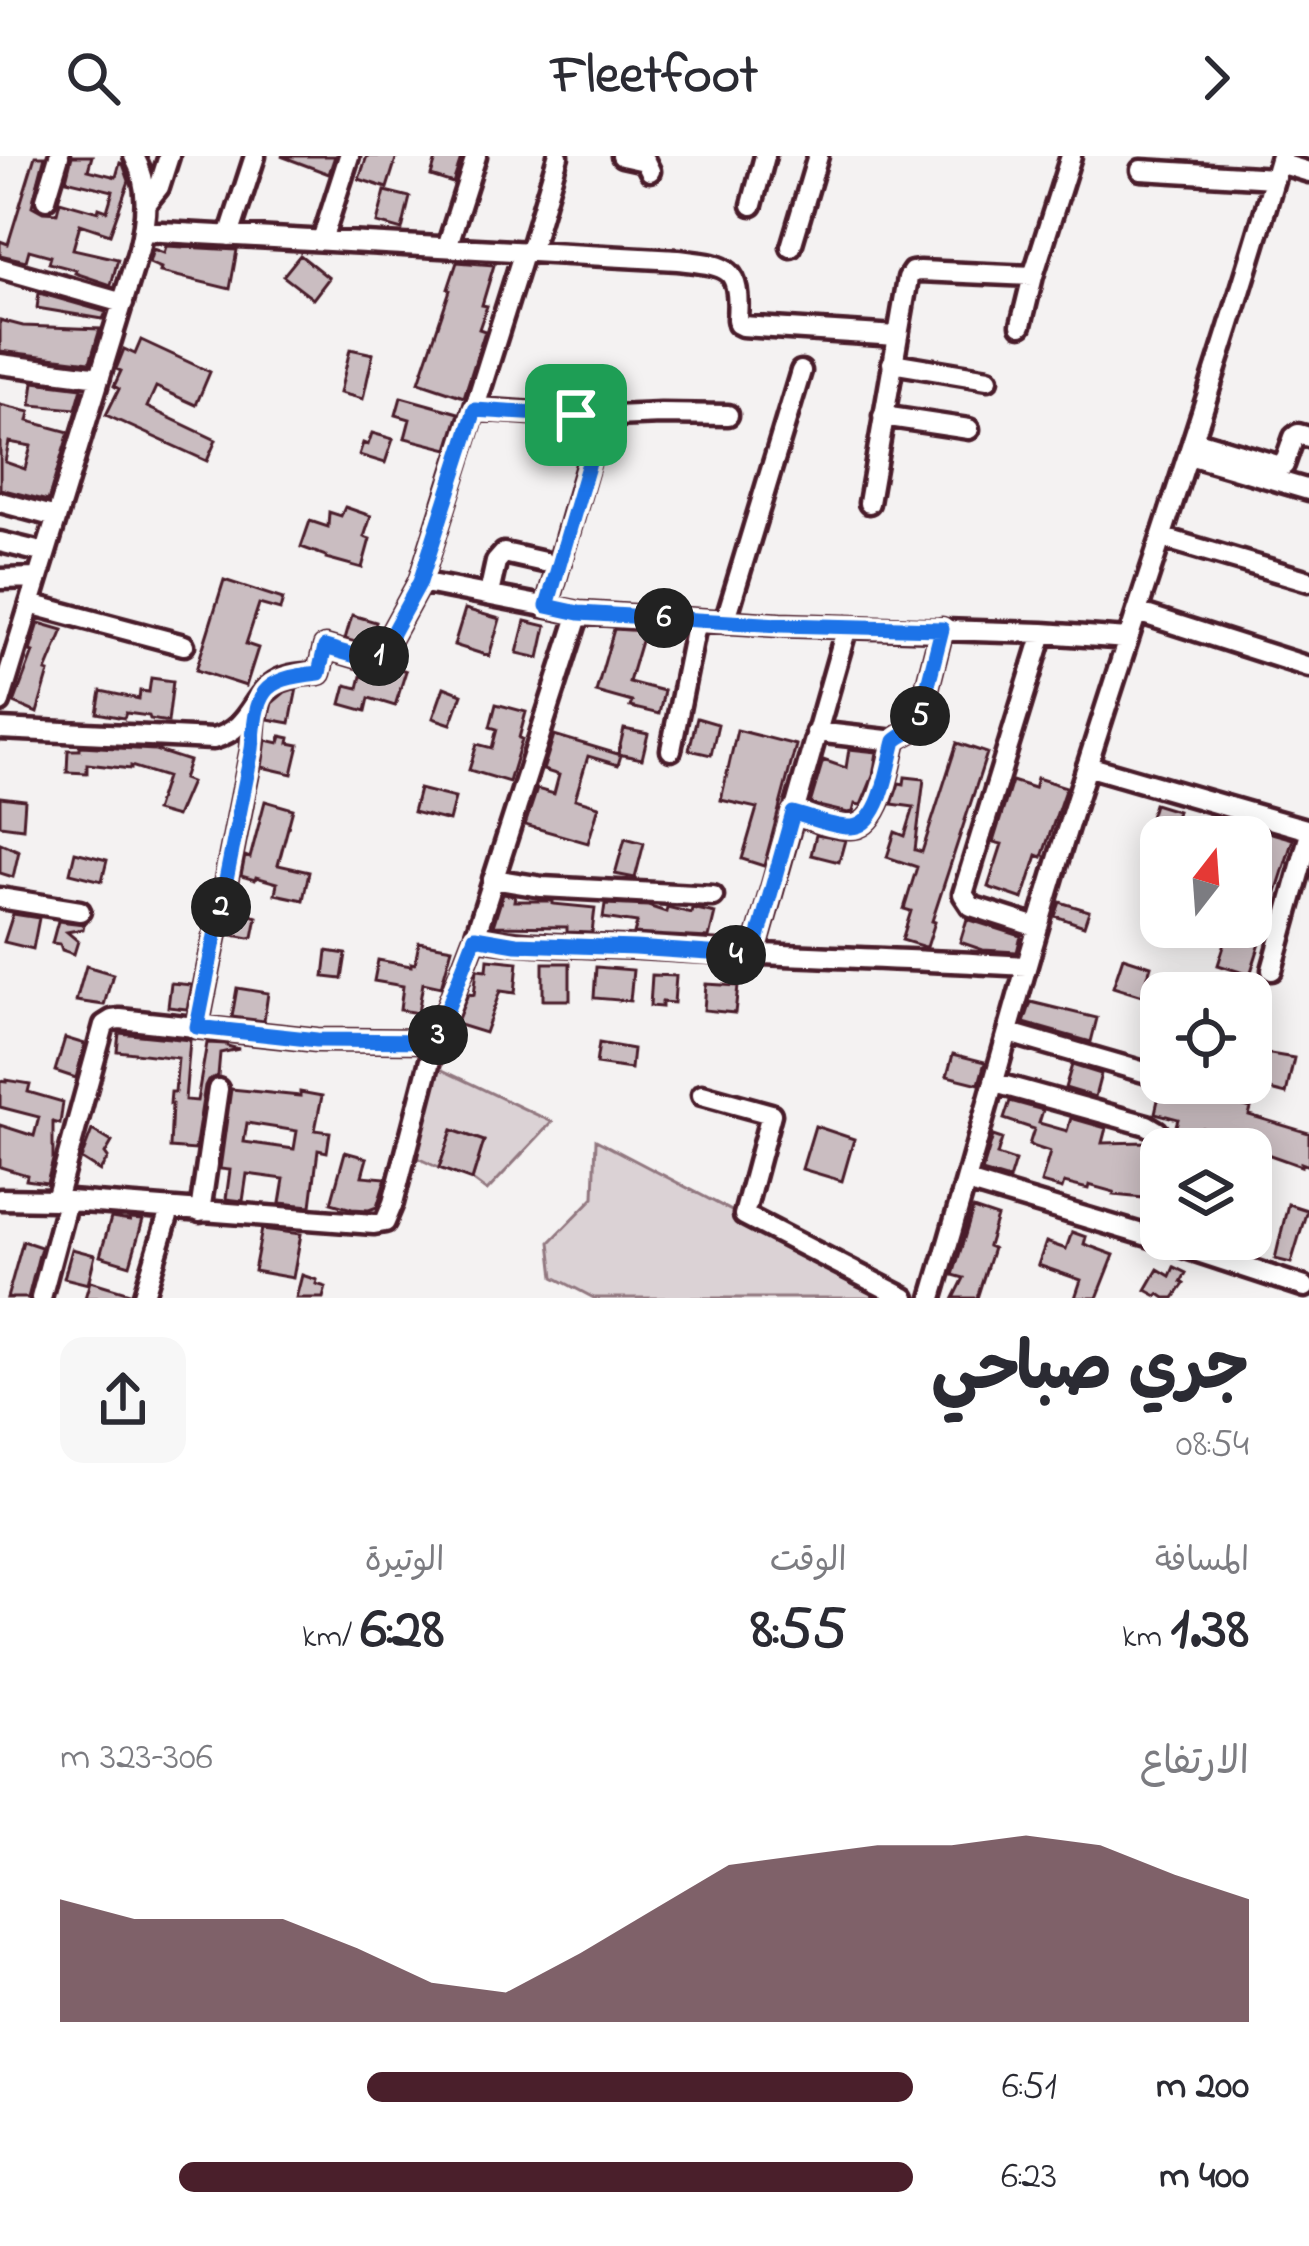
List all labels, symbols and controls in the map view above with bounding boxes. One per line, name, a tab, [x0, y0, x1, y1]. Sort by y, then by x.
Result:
text: Fleetfoot	[551, 39, 758, 117]
icon: search	[60, 45, 126, 111]
icon: forward	[1183, 45, 1249, 111]
pin	[525, 364, 627, 466]
icon: arrive	[543, 382, 609, 448]
pin: 6	[634, 588, 694, 648]
text: 6	[657, 594, 671, 642]
pin: 1	[349, 626, 409, 686]
text: 1	[374, 632, 384, 680]
pin: 5	[890, 686, 950, 746]
text: 5	[911, 692, 929, 740]
north arrow	[1140, 816, 1272, 948]
map controls	[1140, 816, 1272, 1260]
pin: 2	[191, 877, 251, 937]
text: 2	[213, 883, 229, 931]
pin: 4	[706, 925, 766, 985]
text: 4	[729, 931, 743, 979]
button: locate	[1140, 972, 1272, 1104]
pin: 3	[408, 1005, 468, 1065]
text: 3	[431, 1011, 445, 1059]
button: layers	[1140, 1128, 1272, 1260]
text: جري صباحي	[931, 1324, 1249, 1420]
button: share	[60, 1337, 186, 1463]
text: 08:54	[1176, 1417, 1249, 1474]
text: الوتيرة	[365, 1538, 444, 1586]
text: الوقت	[770, 1538, 847, 1586]
text: المسافة	[1155, 1538, 1249, 1586]
text: 6:28	[361, 1588, 444, 1675]
text: 8:55	[750, 1588, 847, 1675]
text: 1.38	[1170, 1588, 1249, 1675]
text: /km	[302, 1614, 361, 1662]
text: km	[1122, 1614, 1170, 1662]
text: 306–323 m	[60, 1730, 213, 1787]
text: الارتفاع	[1140, 1735, 1249, 1792]
text: 6:51	[1002, 2059, 1057, 2116]
text: 200 m	[1156, 2059, 1249, 2116]
text: 6:23	[1001, 2149, 1057, 2206]
text: 400 m	[1159, 2149, 1249, 2206]

